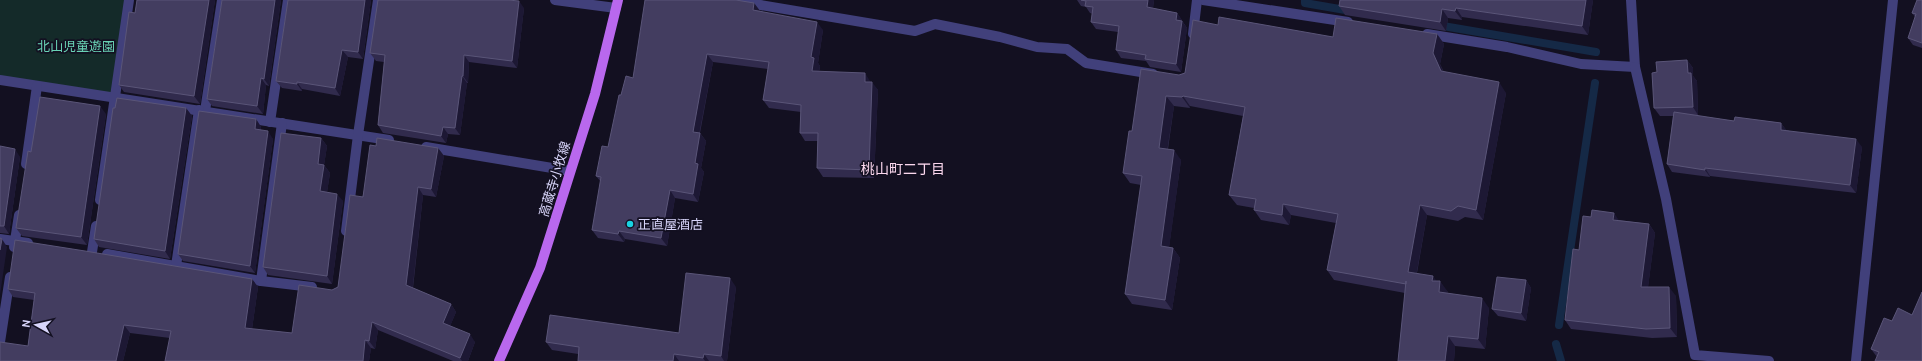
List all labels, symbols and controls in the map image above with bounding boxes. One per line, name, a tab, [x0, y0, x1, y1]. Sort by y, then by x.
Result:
park label: 北山児童遊園	[37, 38, 115, 54]
street label: 高蔵寺小牧線	[535, 139, 573, 219]
district label: 桃山町二丁目	[861, 160, 945, 178]
place label: 正直屋酒店	[638, 216, 703, 232]
marker: 正直屋酒店	[625, 219, 635, 229]
north arrow	[16, 305, 56, 345]
text: N	[19, 319, 34, 328]

